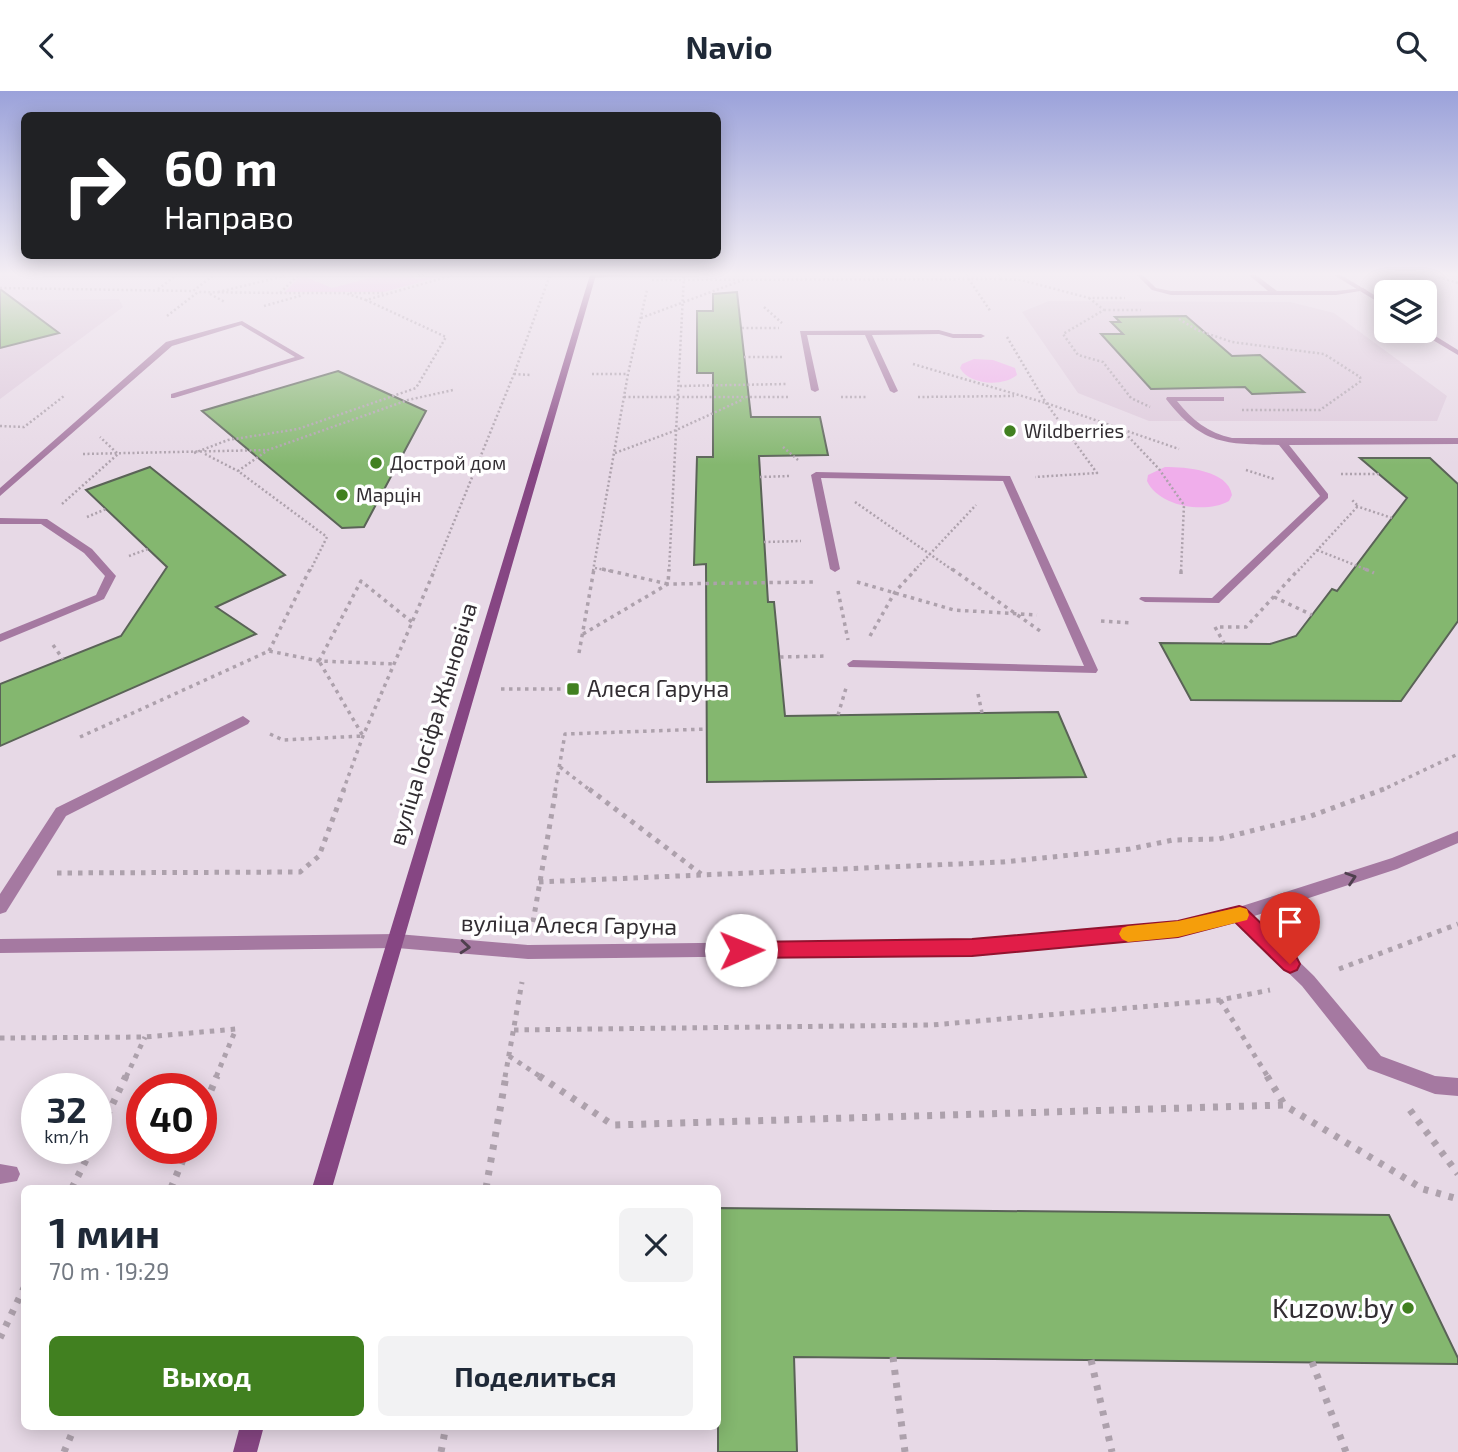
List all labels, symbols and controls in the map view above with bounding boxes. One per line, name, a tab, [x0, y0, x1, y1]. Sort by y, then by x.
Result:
icon: back	[28, 27, 66, 65]
text: Navio	[685, 27, 773, 65]
icon: search	[1392, 27, 1430, 65]
text: 60 m	[164, 137, 278, 196]
icon: right	[49, 140, 140, 231]
text: Направо	[164, 197, 294, 235]
map controls	[1374, 280, 1437, 343]
button: layers	[1374, 280, 1437, 343]
place label: Wildberries	[1024, 419, 1124, 442]
marker: Wildberries	[1002, 423, 1018, 439]
place label: Дострой дом	[390, 451, 506, 474]
marker: Дострой дом	[368, 455, 384, 471]
place label: Марцін	[356, 483, 421, 506]
marker: Марцін	[334, 487, 350, 503]
street label: вуліца Іосіфа Жыновіча	[382, 599, 483, 849]
place label: Алеся Гаруна	[587, 674, 729, 703]
marker: Алеся Гаруна	[565, 681, 581, 697]
one-way arrow	[1344, 872, 1356, 886]
pin	[1260, 892, 1320, 964]
icon: arrive	[1271, 903, 1309, 941]
street label: вуліца Алеся Гаруна	[461, 908, 677, 941]
position arrow	[704, 913, 778, 987]
one-way arrow	[460, 939, 471, 954]
speed limit sign: 40	[126, 1073, 217, 1164]
text: 32	[46, 1088, 87, 1130]
text: km/h	[44, 1125, 89, 1147]
text: 1 мин	[49, 1206, 160, 1256]
button: close	[619, 1208, 693, 1282]
text: 70 m · 19:29	[49, 1257, 169, 1285]
place label: Kuzow.by	[1272, 1290, 1394, 1324]
marker: Kuzow.by	[1400, 1300, 1416, 1316]
button: Выход	[49, 1336, 364, 1416]
button: Поделиться	[378, 1336, 693, 1416]

